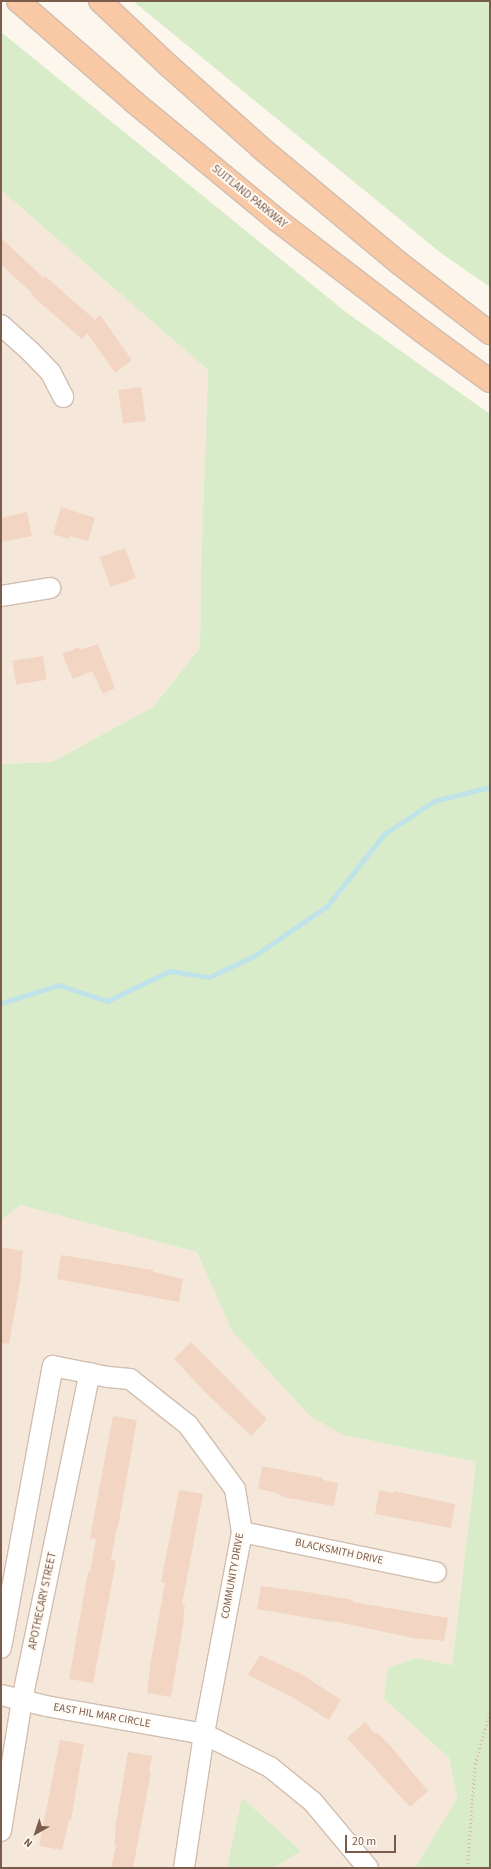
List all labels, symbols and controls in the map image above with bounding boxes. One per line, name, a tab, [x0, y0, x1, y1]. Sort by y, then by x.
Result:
street label: SUITLAND PARKWAY	[209, 163, 289, 231]
street label: COMMUNITY DRIVE	[219, 1532, 247, 1620]
street label: BLACKSMITH DRIVE	[294, 1536, 384, 1568]
street label: APOTHECARY STREET	[26, 1551, 60, 1651]
street label: EAST HIL MAR CIRCLE	[52, 1701, 152, 1731]
north arrow	[16, 1813, 56, 1853]
scale bar	[347, 1827, 398, 1853]
text: 20 m	[352, 1833, 376, 1850]
text: N	[21, 1835, 36, 1851]

